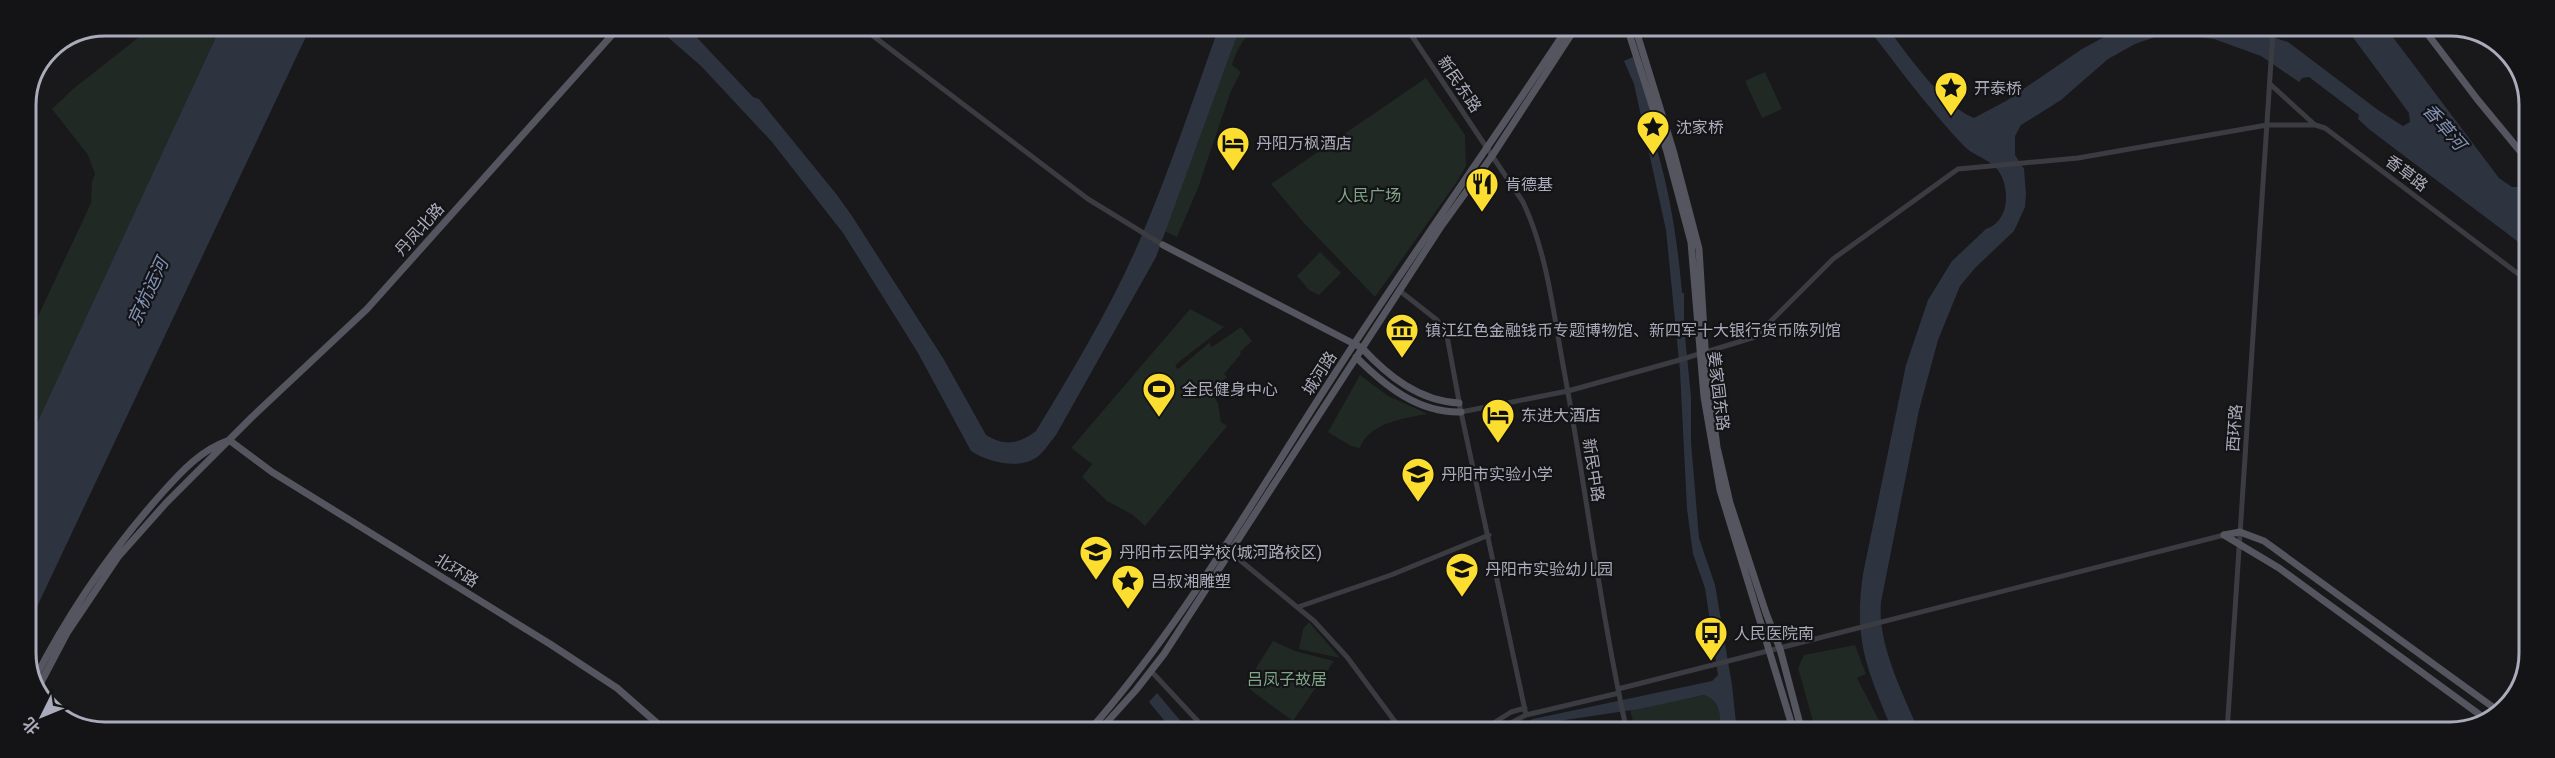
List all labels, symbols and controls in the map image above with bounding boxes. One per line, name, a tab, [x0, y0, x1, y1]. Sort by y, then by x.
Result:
street label: 新民东路	[1434, 52, 1485, 116]
place icon: 开泰桥	[1933, 70, 1969, 117]
place label: 开泰桥	[1974, 79, 2022, 98]
water label: 香草河	[2419, 99, 2472, 156]
place icon: 沈家桥	[1635, 109, 1671, 156]
place label: 沈家桥	[1676, 118, 1724, 137]
hotel icon: 丹阳万枫酒店	[1215, 125, 1251, 172]
place label: 丹阳万枫酒店	[1256, 134, 1352, 153]
street label: 香草路	[2382, 151, 2432, 195]
restaurant icon: 肯德基	[1464, 166, 1500, 213]
place label: 肯德基	[1505, 175, 1553, 194]
park label: 人民广场	[1337, 186, 1401, 205]
street label: 丹凤北路	[391, 199, 448, 259]
water label: 京杭运河	[123, 252, 174, 329]
museum icon: 镇江红色金融钱币专题博物馆、新四军十大银行货币陈列馆	[1384, 312, 1420, 359]
place label: 镇江红色金融钱币专题博物馆、新四军十大银行货币陈列馆	[1425, 321, 1841, 340]
street label: 城河路	[1298, 348, 1340, 399]
street label: 姜家园东路	[1704, 350, 1733, 432]
sports icon: 全民健身中心	[1141, 371, 1177, 418]
place label: 全民健身中心	[1182, 380, 1278, 399]
hotel icon: 东进大酒店	[1480, 397, 1516, 444]
street label: 西环路	[2223, 403, 2246, 453]
place label: 东进大酒店	[1521, 406, 1601, 425]
street label: 新民中路	[1579, 437, 1608, 503]
school or university icon: 丹阳市实验小学	[1400, 456, 1436, 503]
place label: 丹阳市实验小学	[1441, 465, 1553, 484]
school or university icon: 丹阳市云阳学校(城河路校区)	[1078, 534, 1114, 581]
place label: 丹阳市云阳学校(城河路校区)	[1119, 543, 1322, 562]
street label: 北环路	[431, 550, 482, 591]
school or university icon: 丹阳市实验幼儿园	[1444, 551, 1480, 598]
place label: 丹阳市实验幼儿园	[1485, 560, 1613, 579]
place icon: 吕叔湘雕塑	[1110, 563, 1146, 610]
place label: 吕叔湘雕塑	[1151, 572, 1231, 591]
bus stop icon: 人民医院南	[1693, 615, 1729, 662]
place label: 人民医院南	[1734, 624, 1814, 643]
park label: 吕凤子故居	[1247, 670, 1327, 689]
north arrow	[12, 686, 72, 746]
text: 北	[19, 714, 44, 738]

